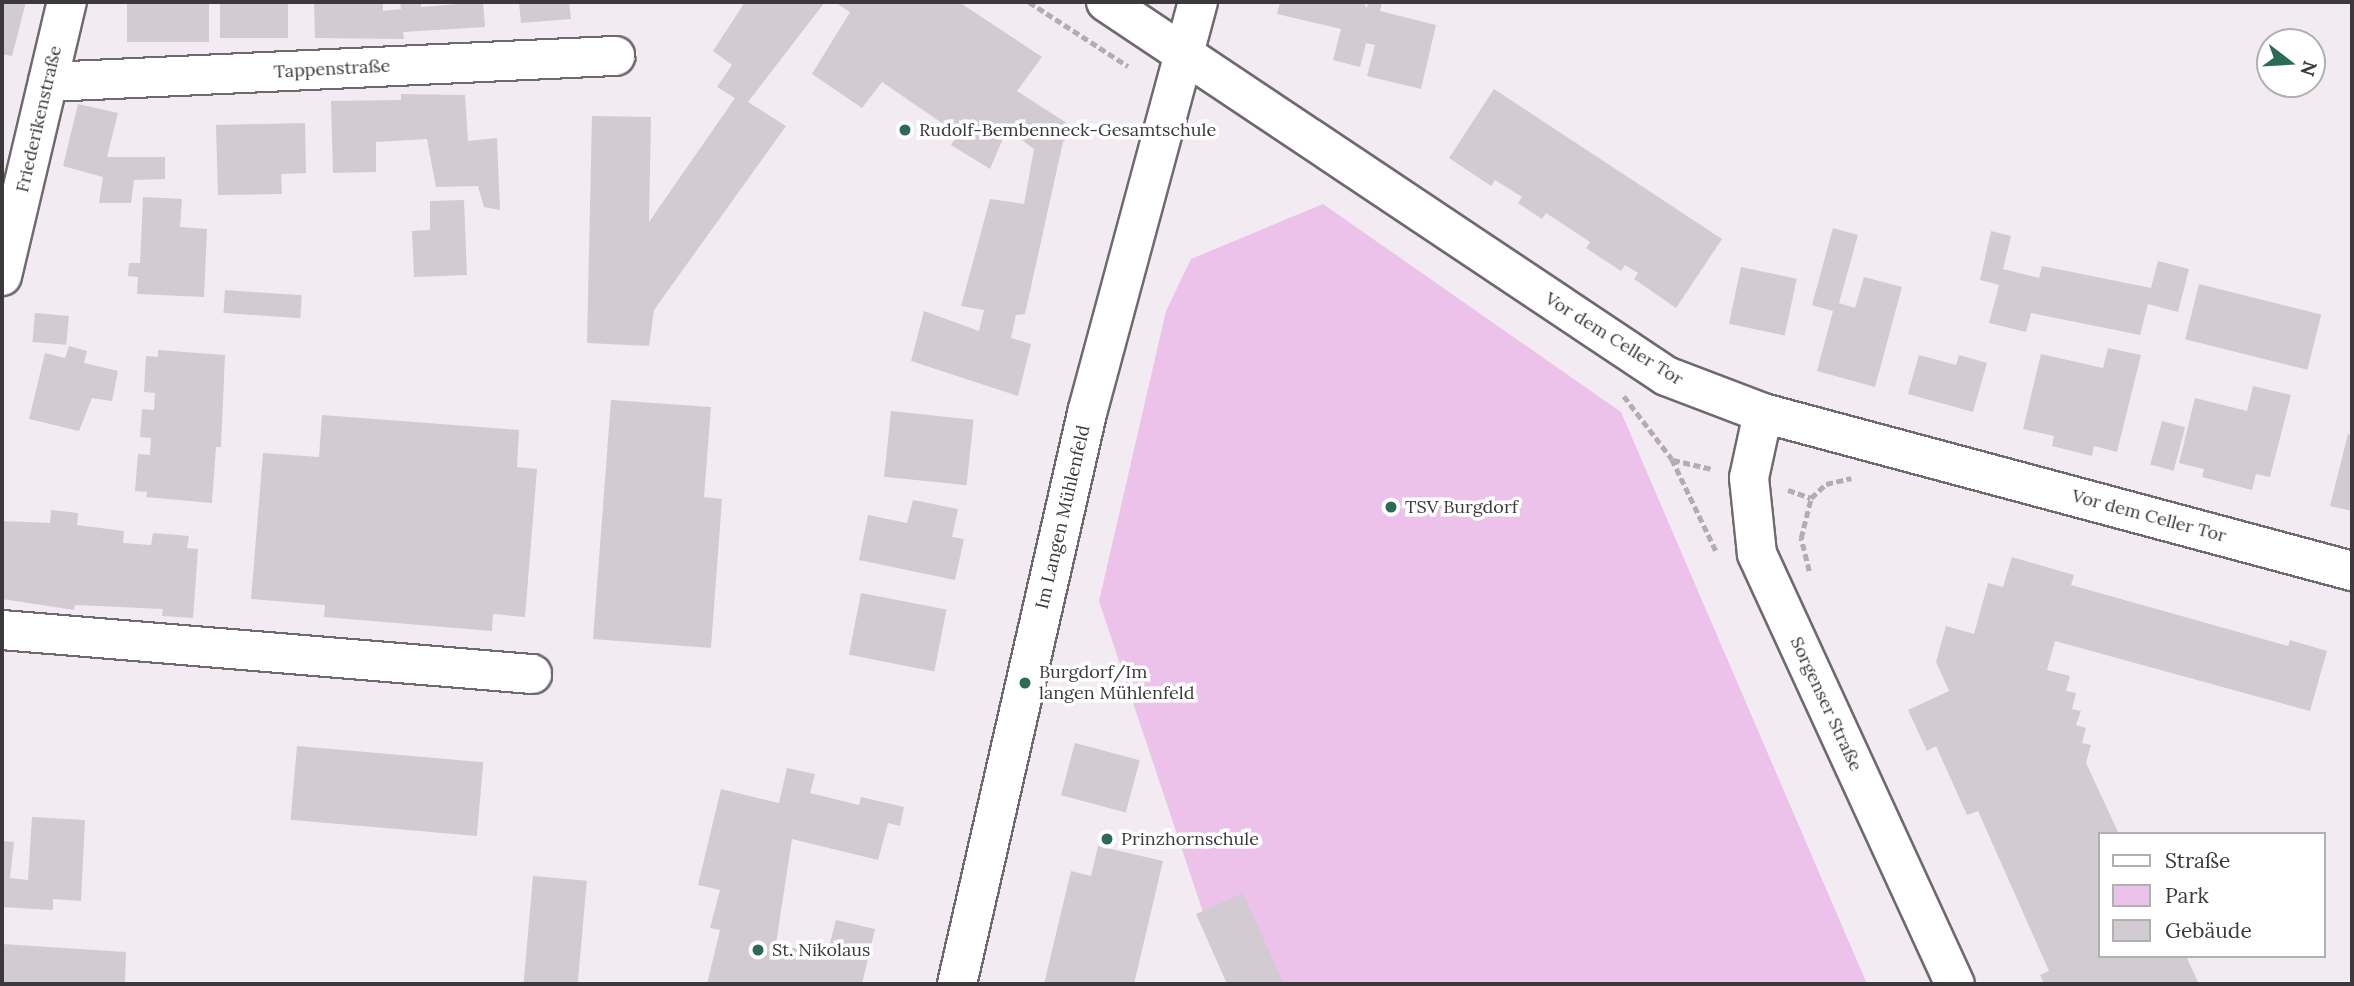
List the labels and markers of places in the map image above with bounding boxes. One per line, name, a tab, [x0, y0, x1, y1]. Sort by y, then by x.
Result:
place label: Rudolf-Bembenneck-Gesamtschule	[919, 119, 1216, 141]
marker: Rudolf-Bembenneck-Gesamtschule	[897, 122, 913, 138]
place label: TSV Burgdorf	[1405, 496, 1518, 518]
marker: TSV Burgdorf	[1383, 499, 1399, 515]
place label: Burgdorf/Im langen Mühlenfeld	[1039, 662, 1194, 704]
marker: Burgdorf/Im langen Mühlenfeld	[1017, 675, 1033, 691]
place label: Prinzhornschule	[1121, 828, 1259, 850]
marker: Prinzhornschule	[1099, 831, 1115, 847]
place label: St. Nikolaus	[772, 939, 870, 961]
marker: St. Nikolaus	[750, 942, 766, 958]

